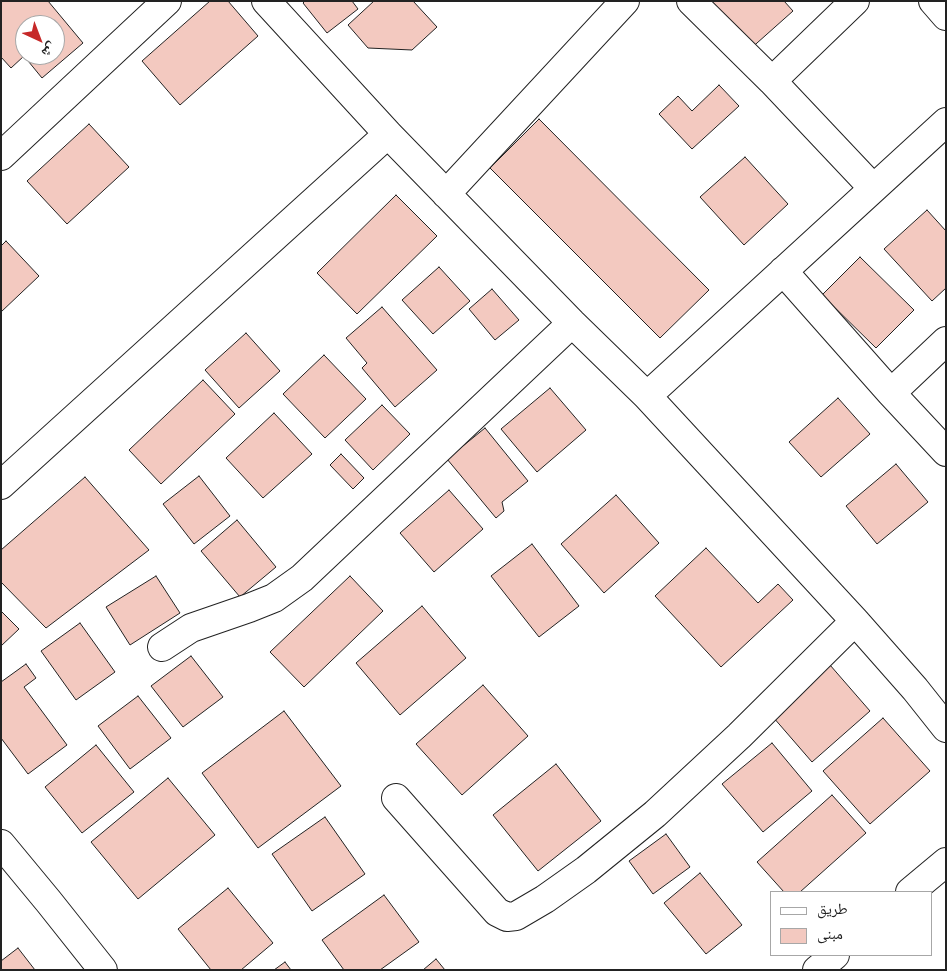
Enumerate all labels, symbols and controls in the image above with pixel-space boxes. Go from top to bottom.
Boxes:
north arrow [15,15,65,65]
text: ش [39,39,61,62]
legend [770,891,932,956]
text: طريق [817,899,848,918]
text: مبنى [817,924,843,943]

